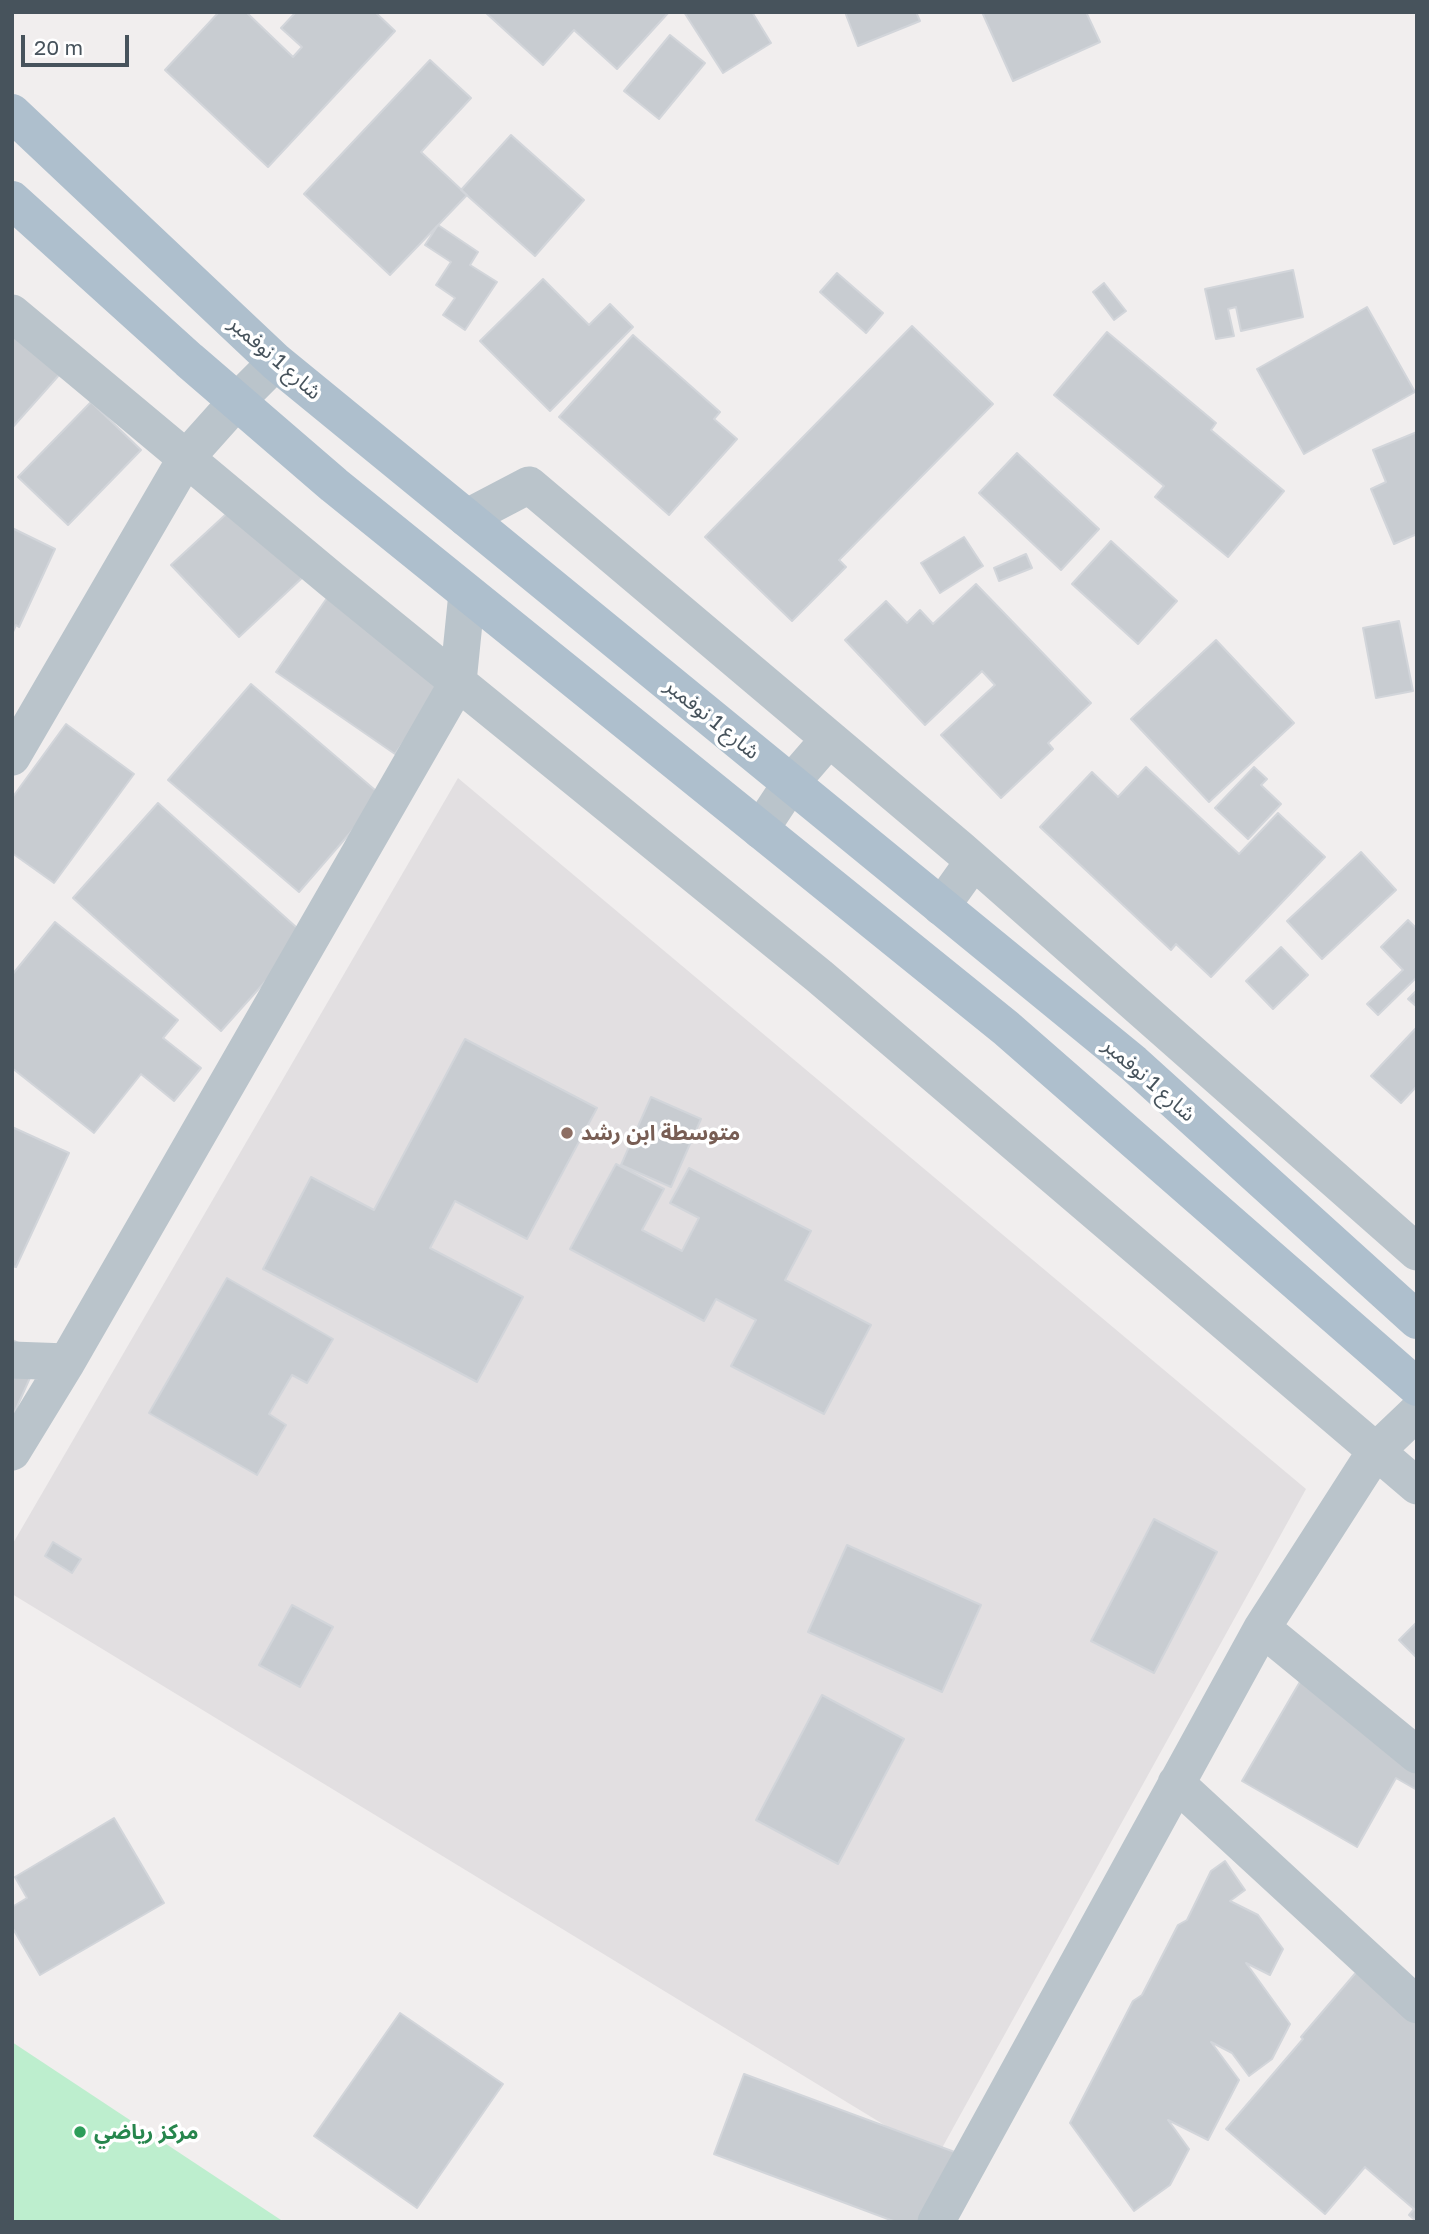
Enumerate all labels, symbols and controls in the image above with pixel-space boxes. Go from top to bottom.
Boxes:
scale bar [24,21,133,65]
text: 20 m [34,34,83,60]
street label: شارع 1 نوفمبر [224,311,326,405]
street label: شارع 1 نوفمبر [660,673,764,765]
street label: شارع 1 نوفمبر [1098,1033,1200,1127]
place label: متوسطة ابن رشد [581,1120,740,1146]
marker: متوسطة ابن رشد [559,1125,575,1141]
place label: مركز رياضي [94,2119,198,2145]
marker: مركز رياضي [72,2124,88,2140]

